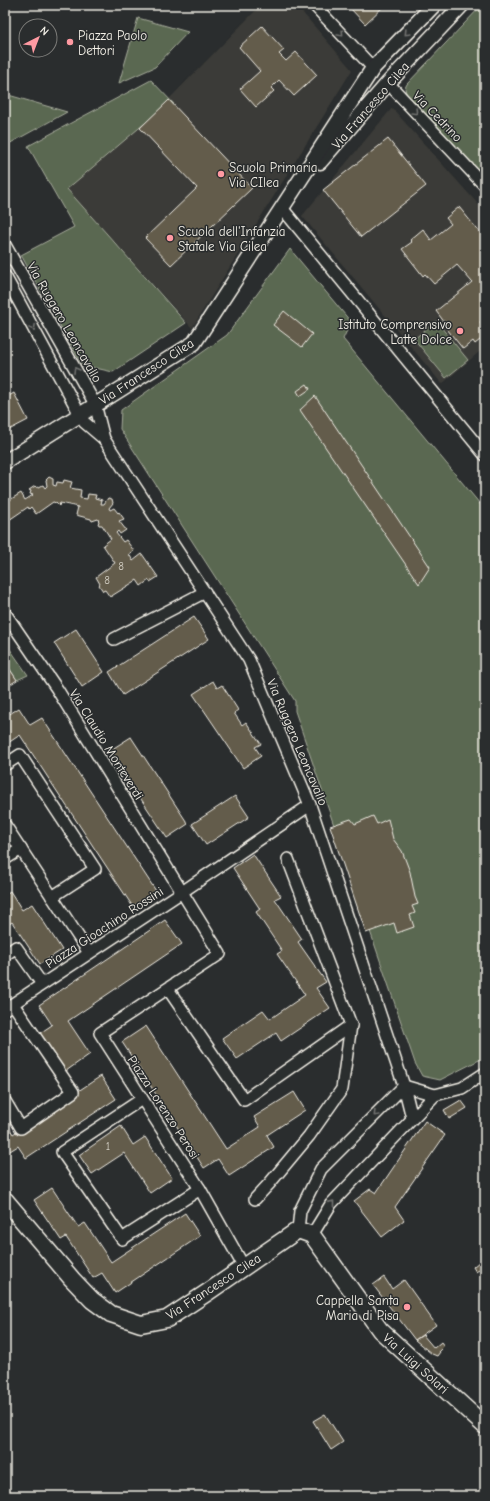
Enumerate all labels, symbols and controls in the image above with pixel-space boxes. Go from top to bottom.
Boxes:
north arrow [18,18,58,58]
text: N [37,24,51,38]
place label: Piazza Paolo Dettori [78,28,147,58]
one-way arrow [404,28,412,36]
one-way arrow [336,29,343,36]
marker: Piazza Paolo Dettori [65,37,75,47]
street label: Via Francesco Cilea [329,59,412,152]
street label: Via Cedrino [410,88,466,145]
one-way arrow [410,107,418,115]
place label: Scuola Primaria Via CIlea [229,160,318,190]
marker: Scuola Primaria Via CIlea [216,169,226,179]
place label: Scuola dell'Infanzia Statale Via Cilea [178,224,285,254]
marker: Scuola dell'Infanzia Statale Via Cilea [165,233,175,243]
street label: Via Ruggero Leoncavallo [24,260,105,385]
place label: Istituto Comprensivo Latte Dolce [338,317,452,347]
one-way arrow [29,323,36,331]
marker: Istituto Comprensivo Latte Dolce [455,326,465,336]
street label: Via Francesco Cilea [96,335,196,408]
one-way arrow [73,367,80,375]
house number: 8 [118,560,124,573]
house number: 8 [104,574,110,587]
street label: Via Ruggero Leoncavallo [264,677,331,808]
street label: Via Claudio Monteverdi [66,686,147,802]
street label: Piazza Gioachino Rossini [42,884,166,971]
street label: Piazza Lorenzo Perosi [124,1053,203,1162]
one-way arrow [373,1109,381,1116]
house number: 1 [106,1140,110,1153]
one-way arrow [328,1200,335,1207]
street label: Via Francesco Cilea [163,1250,263,1323]
place label: Cappella Santa Maria di Pisa [316,1293,399,1323]
marker: Cappella Santa Maria di Pisa [402,1302,412,1312]
street label: Via Luigi Solari [380,1330,451,1397]

